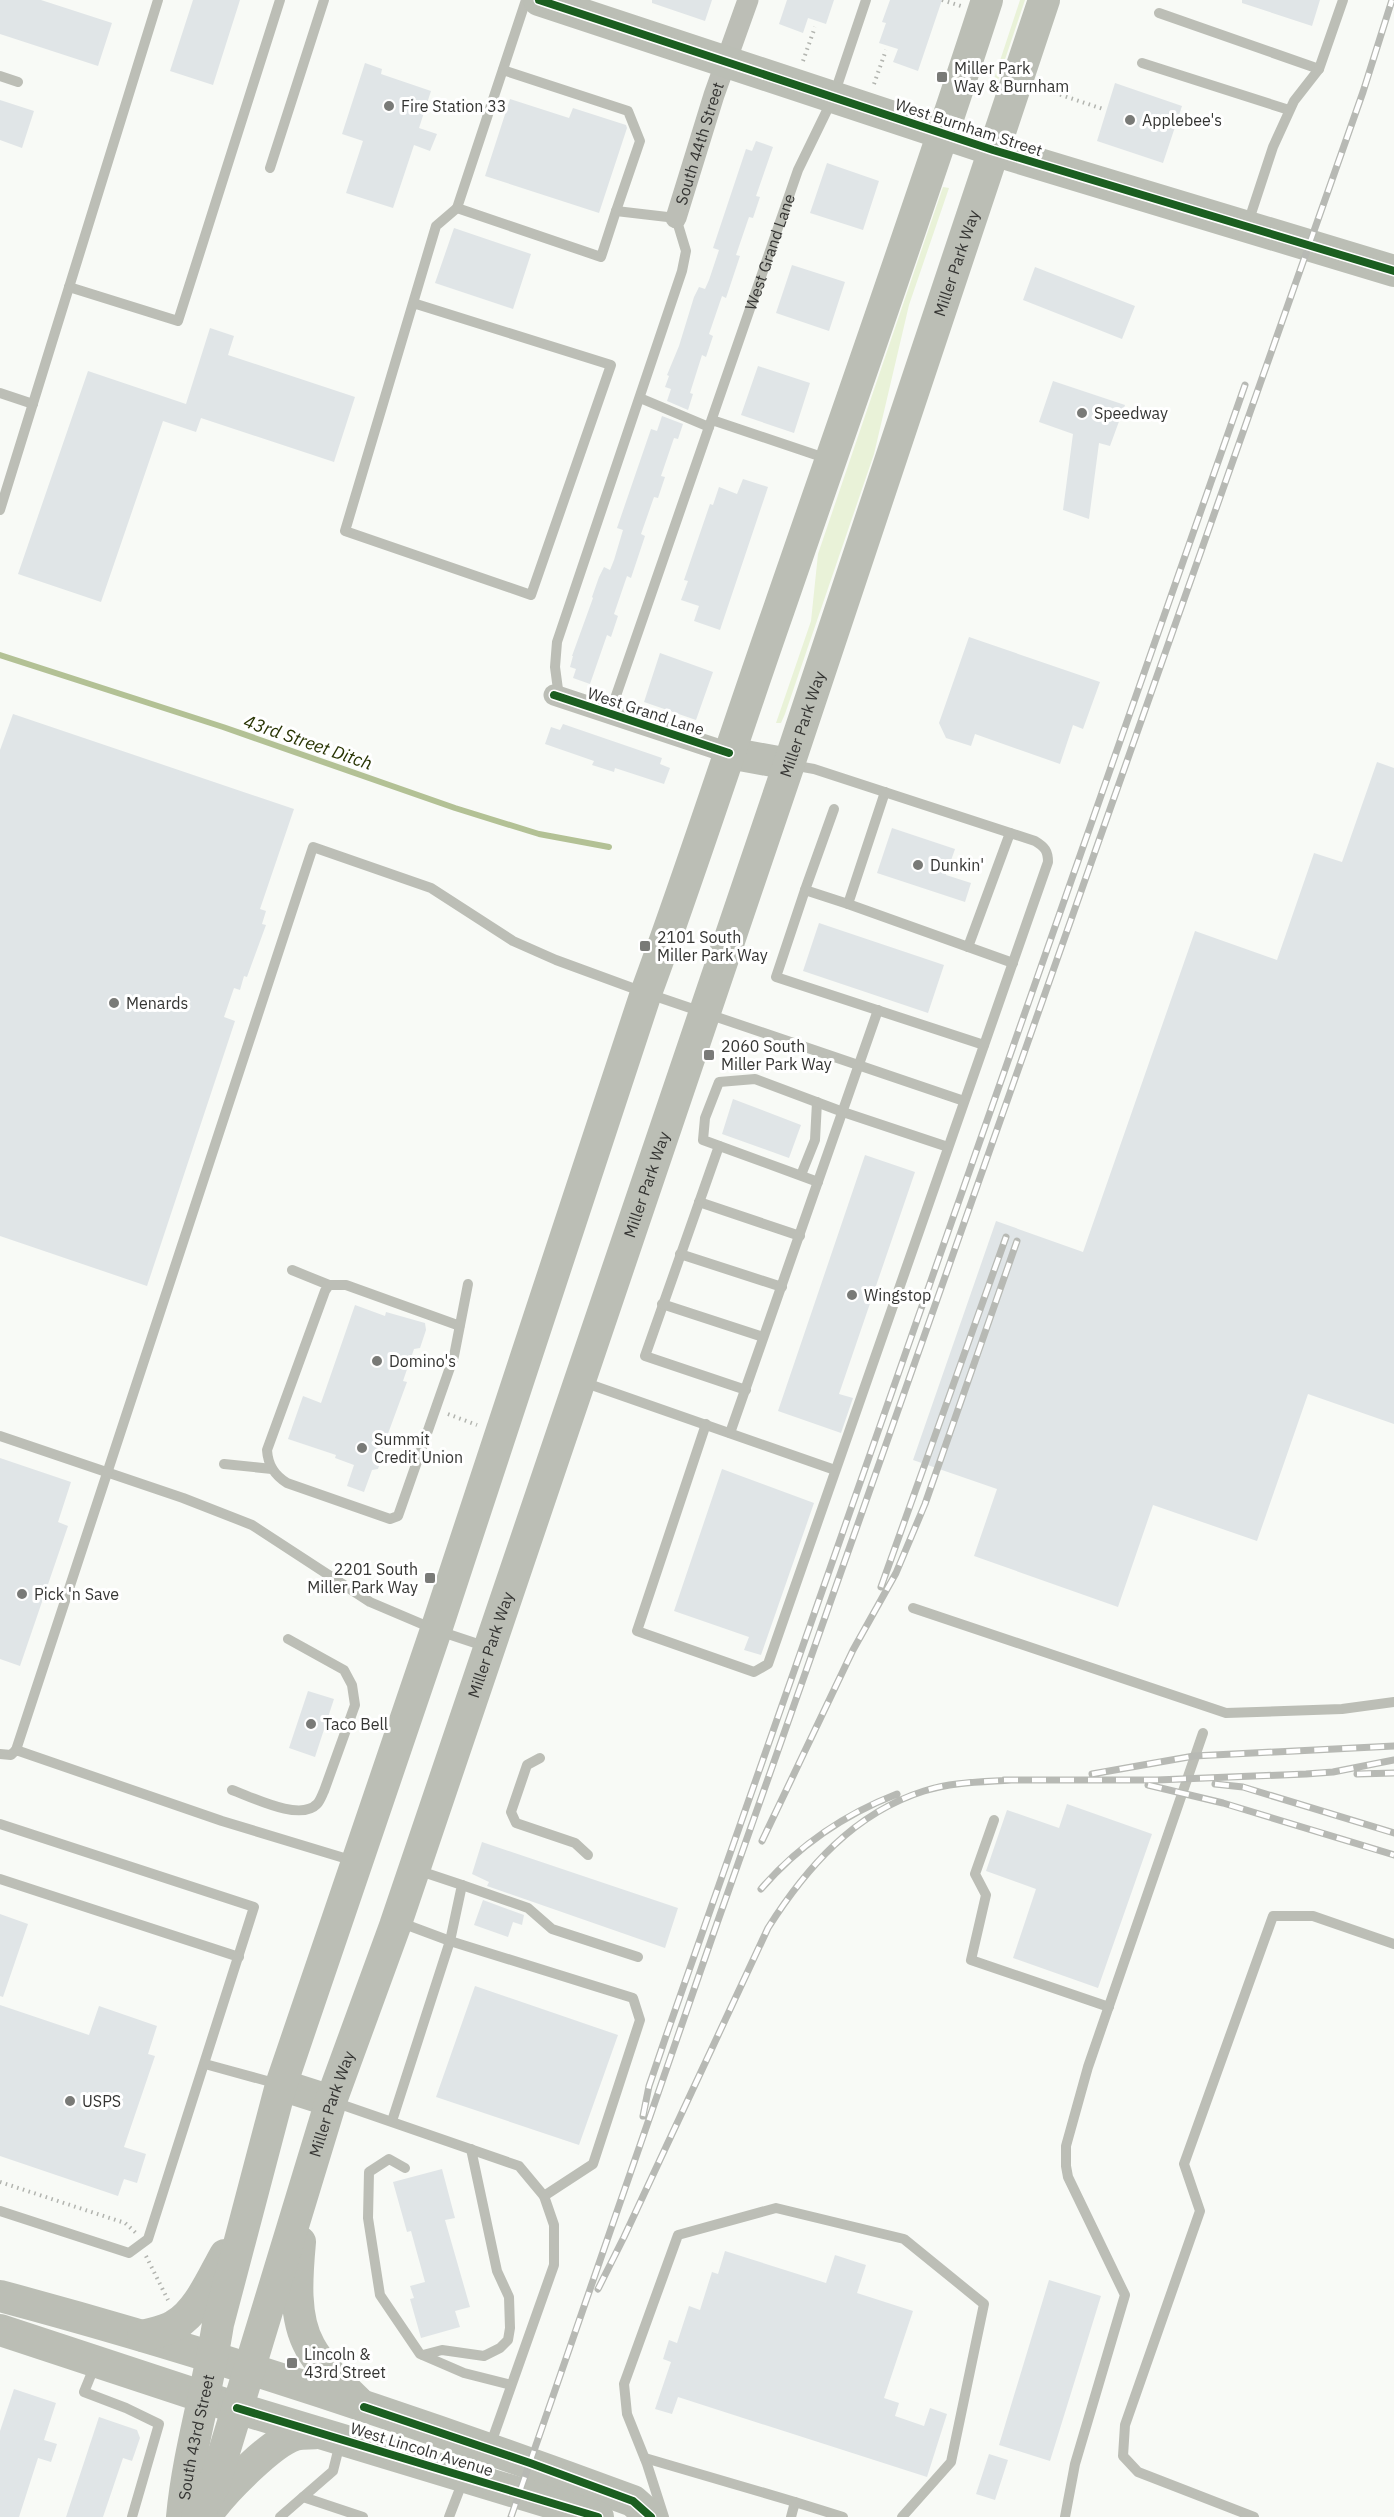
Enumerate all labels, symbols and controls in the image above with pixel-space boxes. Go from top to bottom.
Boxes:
place label: Miller Park Way & Burnham [954,58,1069,96]
marker: Miller Park Way & Burnham [935,70,949,84]
street label: South 44th Street [671,79,728,207]
street label: West Burnham Street [893,94,1045,160]
place label: Fire Station 33 [401,96,506,116]
marker: Fire Station 33 [382,99,396,113]
place label: Applebee's [1142,110,1222,130]
marker: Applebee's [1123,113,1137,127]
street label: West Grand Lane [740,191,799,313]
street label: Miller Park Way [929,207,983,319]
place label: Speedway [1094,403,1168,423]
marker: Speedway [1075,406,1089,420]
street label: Miller Park Way [775,668,829,780]
street label: West Grand Lane [585,683,707,739]
water label: 43rd Street Ditch [241,709,375,775]
place label: Dunkin' [930,855,984,875]
marker: Dunkin' [911,858,925,872]
place label: 2101 South Miller Park Way [657,927,768,965]
marker: 2101 South Miller Park Way [638,939,652,953]
place label: Menards [126,993,188,1013]
marker: Menards [107,996,121,1010]
place label: 2060 South Miller Park Way [721,1036,832,1074]
marker: 2060 South Miller Park Way [702,1048,716,1062]
street label: Miller Park Way [619,1129,674,1240]
place label: Wingstop [864,1285,931,1305]
marker: Wingstop [845,1288,859,1302]
place label: Domino's [389,1351,456,1371]
marker: Domino's [370,1354,384,1368]
place label: Summit Credit Union [374,1429,463,1467]
marker: Summit Credit Union [355,1441,369,1455]
place label: 2201 South Miller Park Way [307,1559,418,1597]
marker: 2201 South Miller Park Way [423,1571,437,1585]
place label: Pick 'n Save [34,1584,119,1604]
marker: Pick 'n Save [15,1587,29,1601]
street label: Miller Park Way [463,1589,518,1700]
place label: Taco Bell [323,1714,388,1734]
marker: Taco Bell [304,1717,318,1731]
street label: Miller Park Way [305,2048,359,2159]
place label: USPS [82,2091,121,2111]
marker: USPS [63,2094,77,2108]
place label: Lincoln & 43rd Street [304,2344,386,2382]
marker: Lincoln & 43rd Street [285,2356,299,2370]
street label: South 43rd Street [174,2373,218,2501]
street label: West Lincoln Avenue [348,2418,496,2480]

